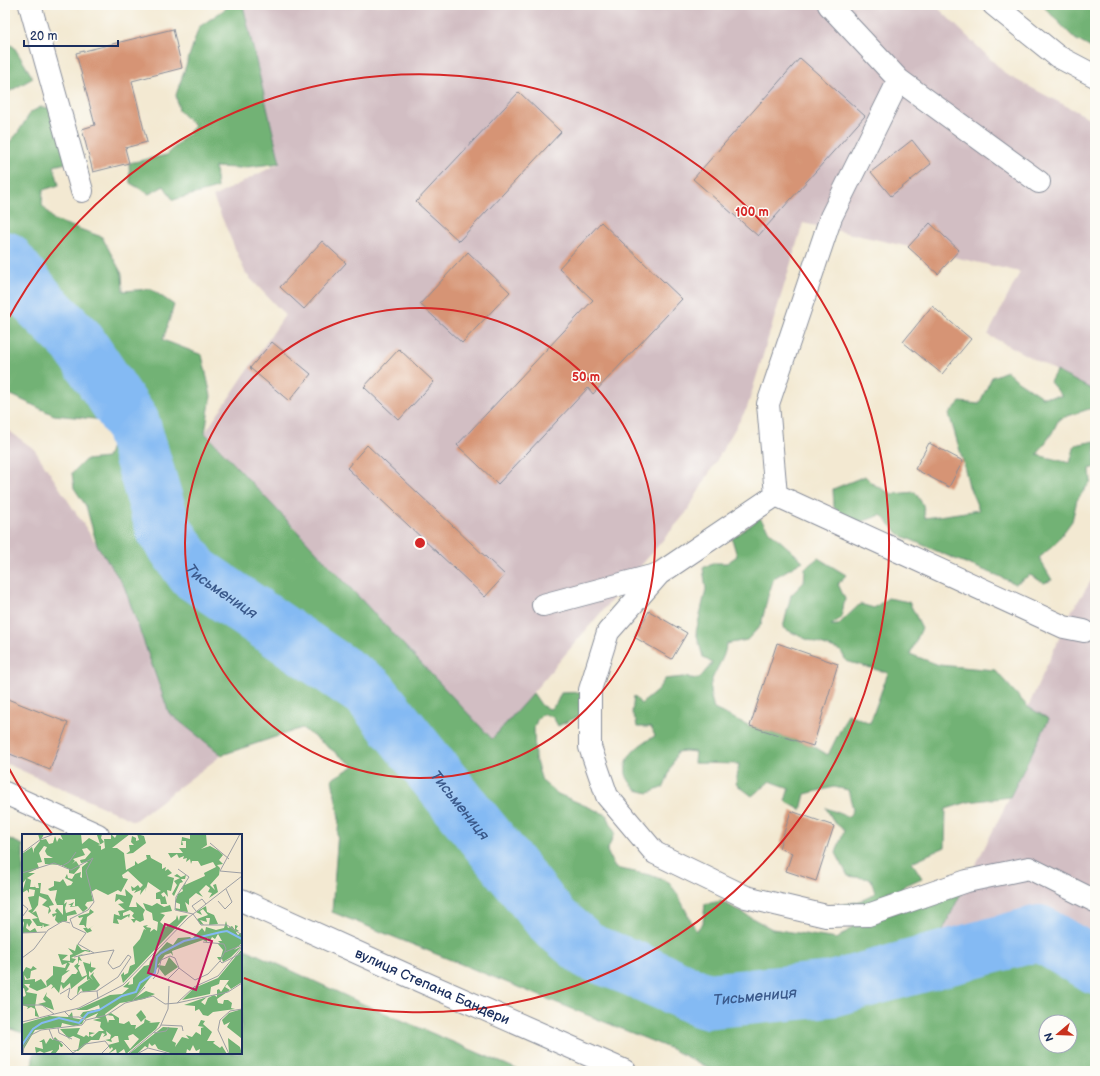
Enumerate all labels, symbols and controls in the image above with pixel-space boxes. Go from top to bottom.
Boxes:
scale bar [24,22,118,48]
text: 20 m [30,29,57,44]
text: 100 m [735,205,769,220]
text: 50 m [572,370,600,385]
centre of rings [413,536,427,550]
water label: Тисьмениця [180,560,262,624]
water label: Тисьмениця [426,767,494,845]
inset map [22,834,242,1054]
street label: вулиця Степана Бандери [352,945,512,1028]
water label: Тисьмениця [712,983,798,1010]
north arrow [1038,1014,1078,1054]
text: N [1042,1031,1057,1043]

